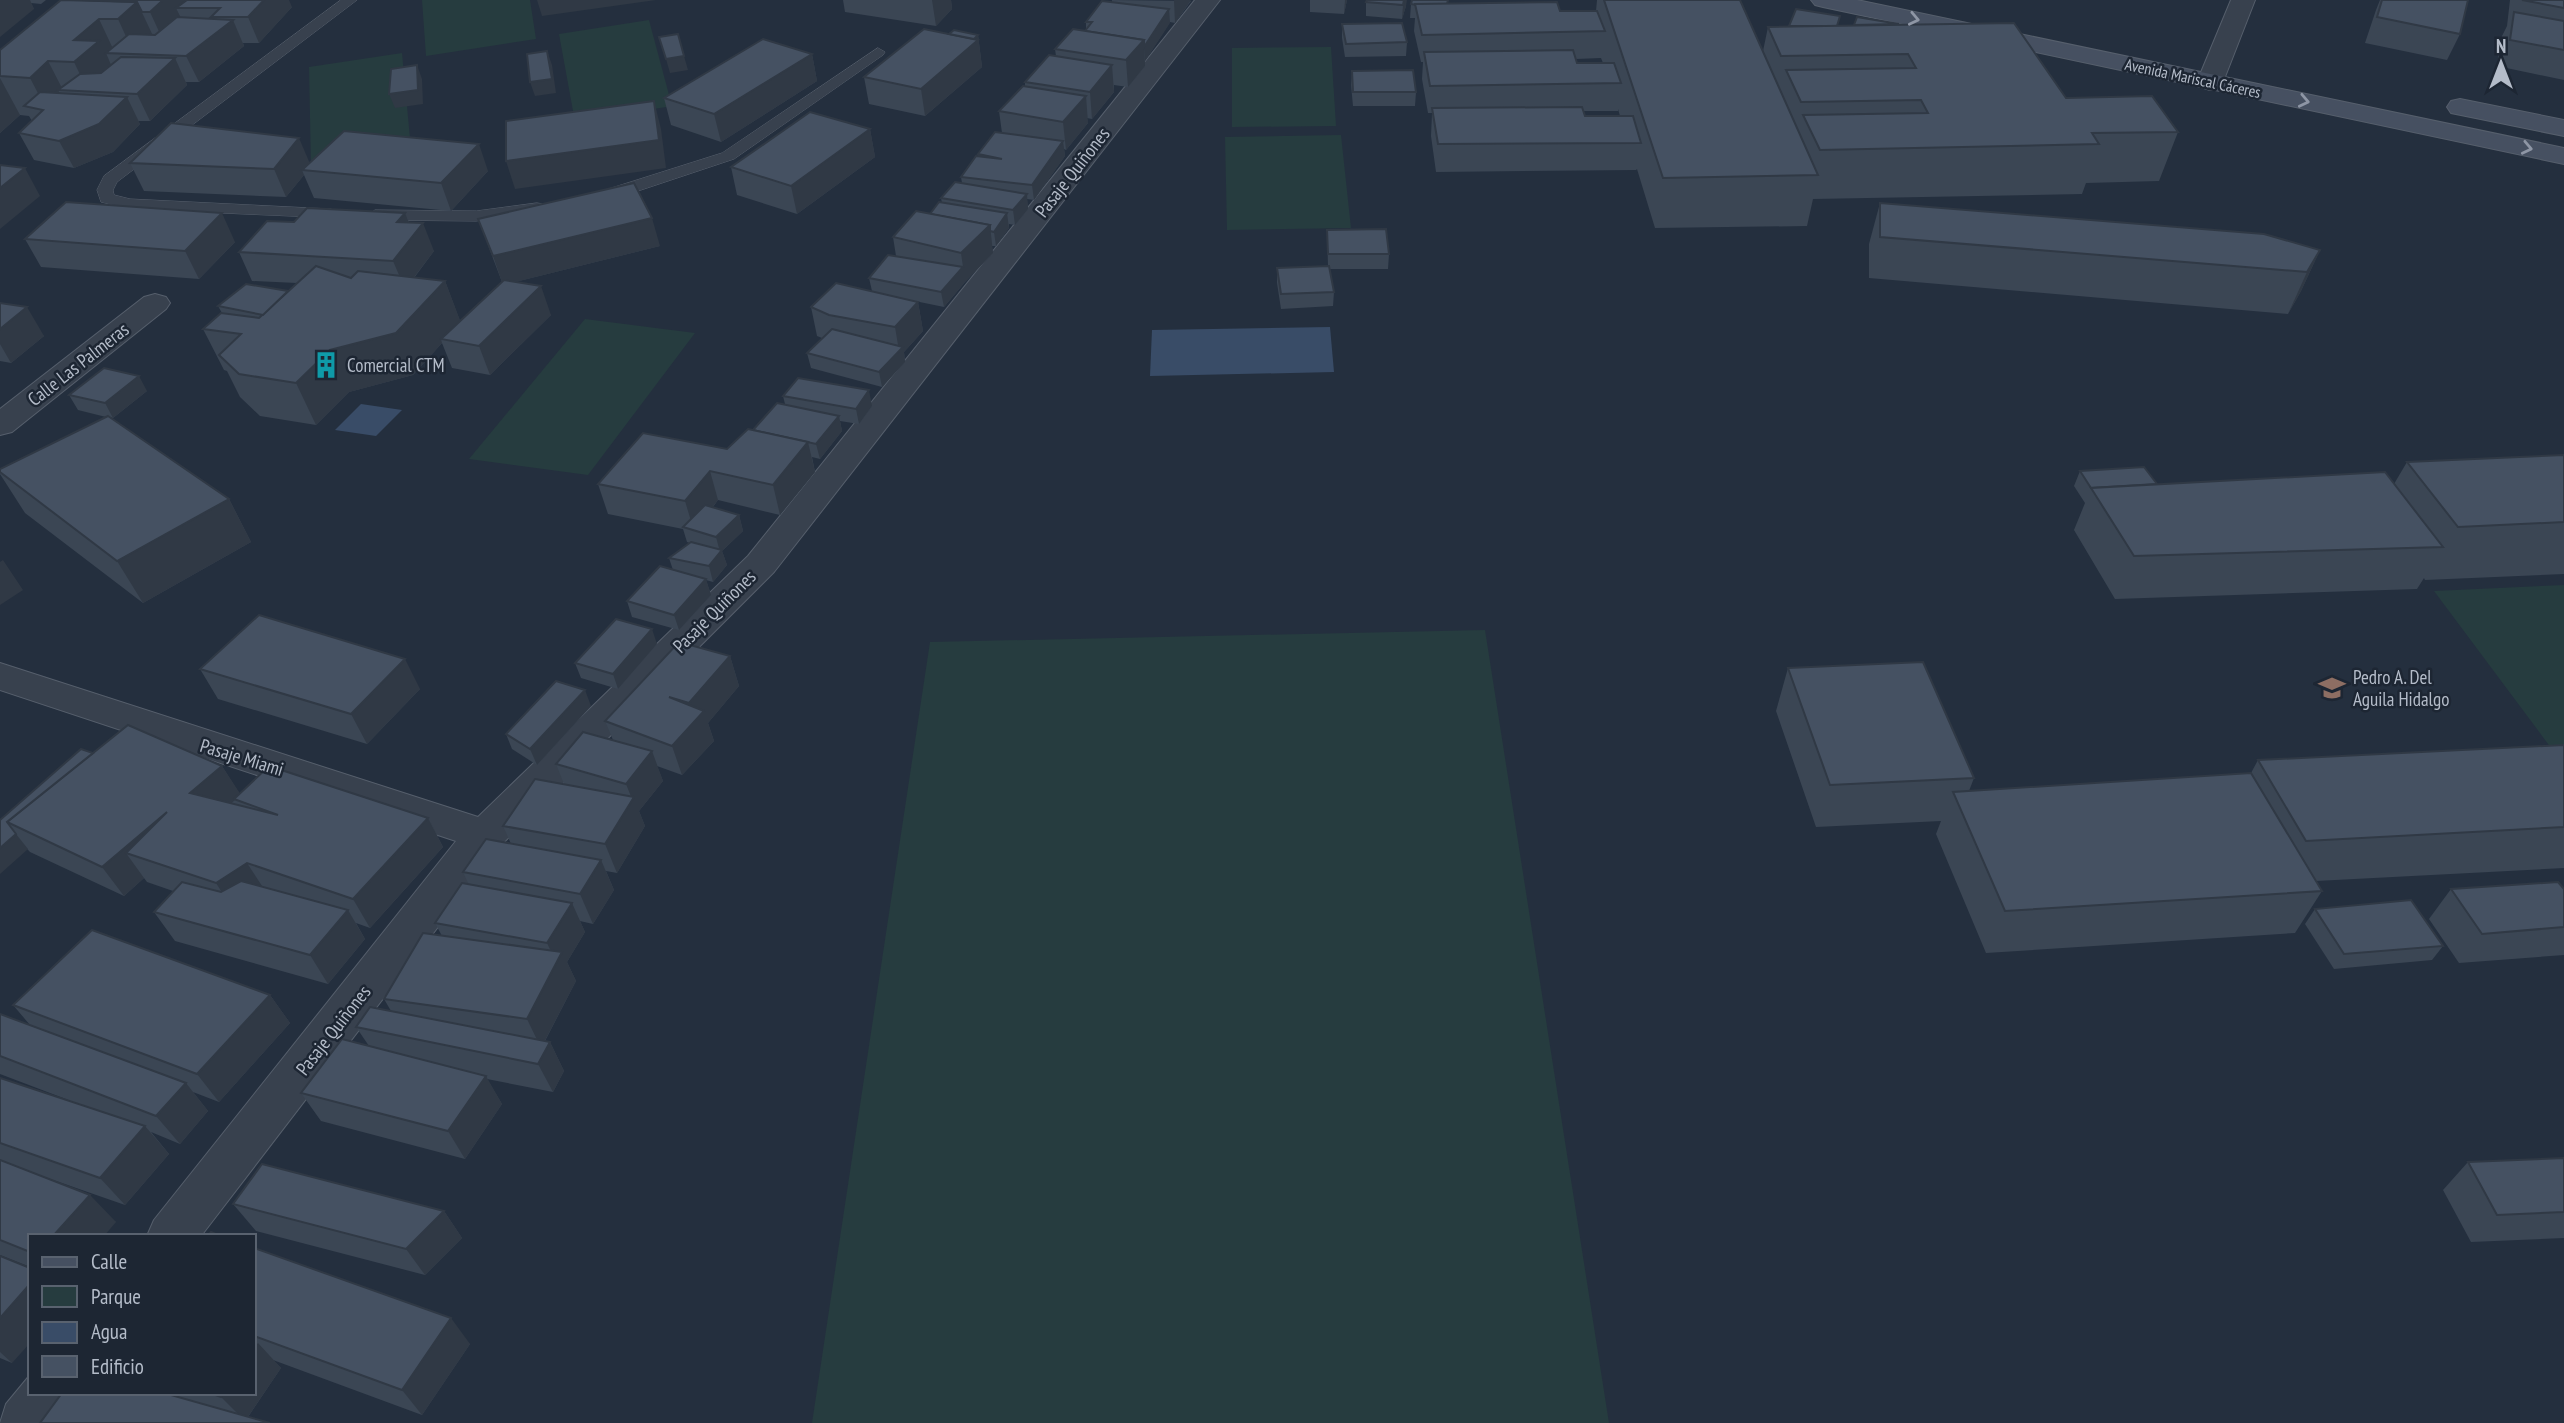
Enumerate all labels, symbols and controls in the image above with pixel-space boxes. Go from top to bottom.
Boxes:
one-way arrow [1908,11,1920,26]
north arrow [2466,28,2536,98]
text: N [2496,34,2506,58]
street label: Avenida Mariscal Cáceres [2123,54,2263,102]
one-way arrow [2298,93,2310,108]
street label: Pasaje Quiñones [1029,122,1115,222]
one-way arrow [2521,140,2533,155]
street label: Calle Las Palmeras [23,317,133,411]
building icon: Comercial CTM [311,350,341,380]
place label: Comercial CTM [347,353,445,377]
street label: Pasaje Quiñones [667,564,761,658]
place label: Pedro A. Del Aguila Hidalgo [2353,665,2449,711]
school or university icon: Pedro A. Del Aguila Hidalgo [2317,673,2347,703]
street label: Pasaje Miami [197,733,287,781]
street label: Pasaje Quiñones [290,980,376,1080]
legend [28,1234,256,1395]
text: Calle [91,1248,127,1275]
text: Parque [91,1283,141,1310]
text: Agua [91,1318,127,1345]
text: Edificio [91,1353,144,1380]

